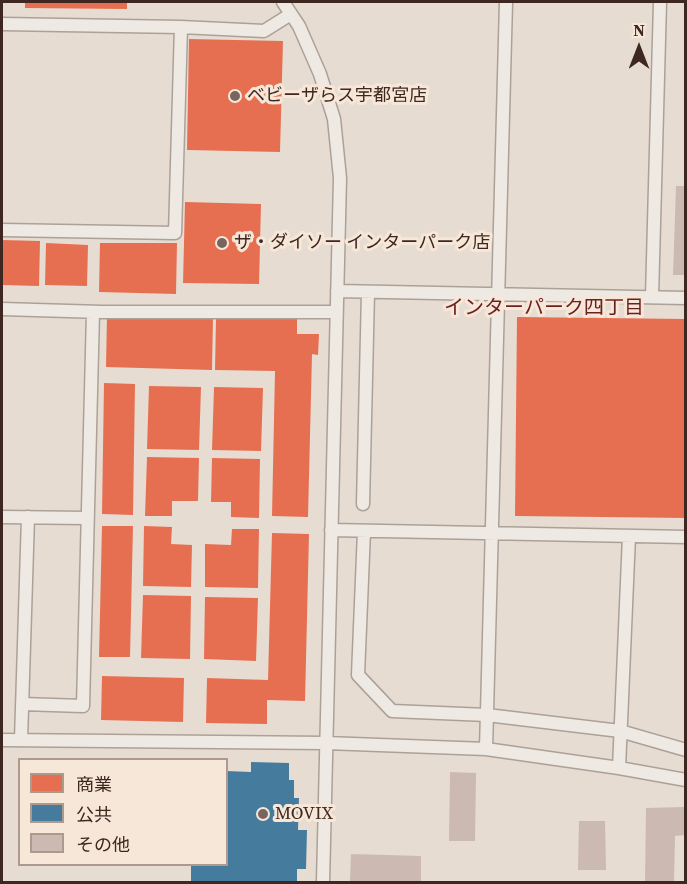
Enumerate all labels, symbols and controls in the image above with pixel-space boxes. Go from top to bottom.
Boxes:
north arrow [609,18,669,78]
text: N [633,19,645,41]
place label: ベビーザらス宇都宮店 [247,85,427,107]
marker: ベビーザらス宇都宮店 [228,89,242,103]
place label: ザ・ダイソー インターパーク店 [234,232,490,254]
marker: ザ・ダイソー インターパーク店 [215,236,229,250]
district label: インターパーク四丁目 [444,297,644,321]
legend [18,758,228,866]
text: 商業 [76,772,112,797]
text: 公共 [76,802,112,827]
place label: MOVIX [275,803,333,825]
marker: MOVIX [256,807,270,821]
text: その他 [76,832,130,857]

